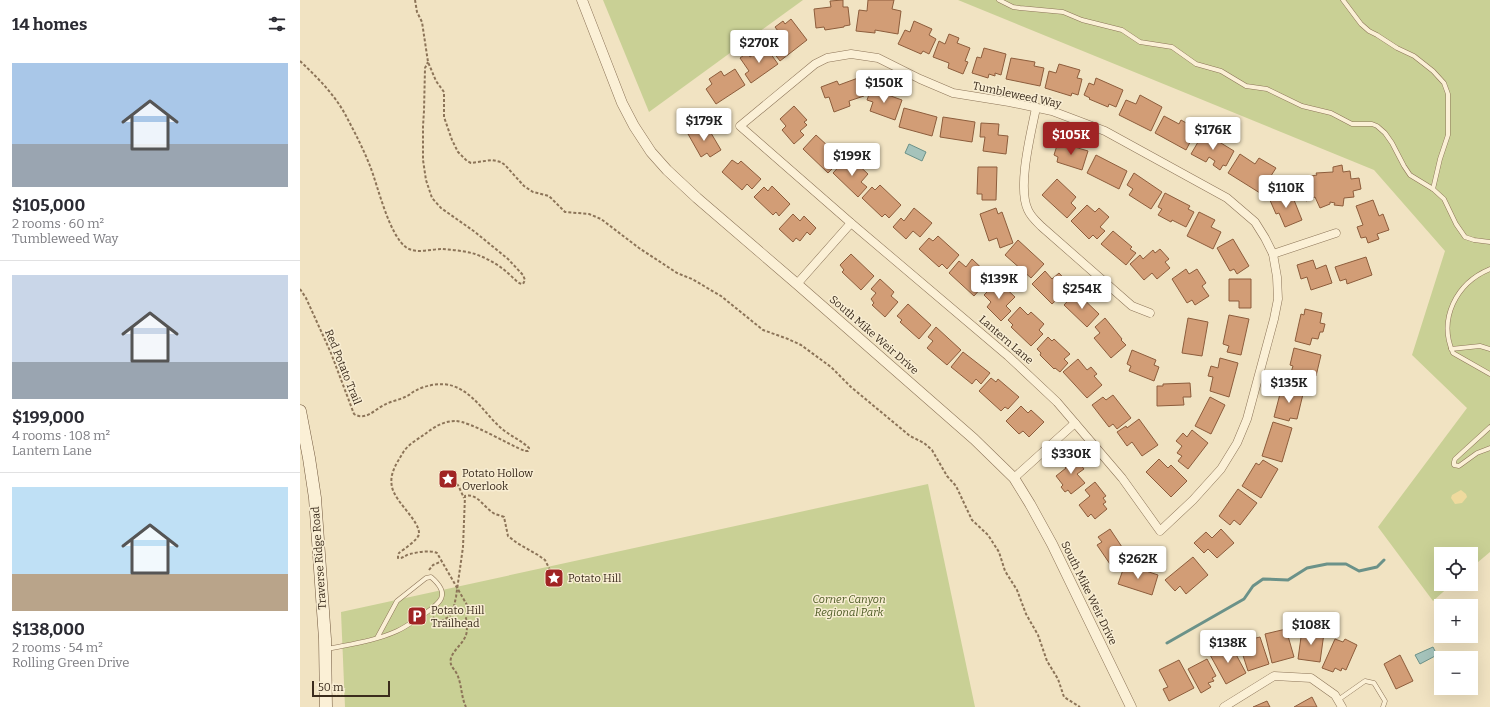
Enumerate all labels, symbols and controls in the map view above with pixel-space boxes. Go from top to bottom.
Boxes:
icon: filters [266,13,288,35]
text: 14 homes [12,14,87,35]
pin: $270K [731,30,787,64]
text: $270K [739,35,779,50]
pin: $150K [856,70,912,104]
text: $150K [865,75,903,90]
street label: Tumbleweed Way [972,79,1063,111]
icon: home [114,89,186,161]
pin: $179K [676,108,732,142]
text: $179K [685,113,723,128]
pin: $176K [1185,117,1241,151]
pin: $105K [1043,122,1099,156]
text: $176K [1194,122,1232,137]
text: $105K [1052,127,1090,142]
pin: $199K [824,143,880,177]
text: $199K [833,148,871,163]
pin: $110K [1258,175,1314,209]
text: $110K [1268,180,1304,195]
text: $105,000 [12,195,85,216]
text: 2 rooms · 60 m² [12,216,104,231]
text: Tumbleweed Way [12,231,118,246]
pin: $139K [971,266,1027,300]
text: $139K [980,271,1018,286]
pin: $254K [1054,276,1110,310]
text: $254K [1062,281,1102,296]
street label: South Mike Weir Drive [827,293,921,377]
icon: home [114,301,186,373]
street label: Lantern Lane [976,313,1036,367]
street label: Red Potato Trail [322,328,364,406]
pin: $135K [1261,370,1317,404]
text: $135K [1270,375,1308,390]
text: $199,000 [12,407,85,428]
text: 4 rooms · 108 m² [12,428,110,443]
pin: $330K [1043,441,1099,475]
text: Lantern Lane [12,443,92,458]
text: $330K [1051,446,1091,461]
place label: Potato Hollow Overlook [462,467,533,493]
place icon: Potato Hollow Overlook [437,468,459,490]
street label: Traverse Ridge Road [309,506,329,610]
icon: home [114,513,186,585]
street label: South Mike Weir Drive [1058,539,1120,647]
pin: $262K [1110,546,1166,580]
map controls [1434,547,1478,695]
button: locate [1434,547,1478,591]
text: $262K [1118,551,1158,566]
place icon: Potato Hill [543,567,565,589]
place label: Potato Hill [568,572,621,585]
park label: Corner Canyon Regional Park [812,593,886,619]
button: + [1434,599,1478,643]
place label: Potato Hill Trailhead [431,604,484,630]
parking icon: Potato Hill Trailhead [406,605,428,627]
pin: $108K [1283,612,1339,646]
text: $108K [1292,617,1330,632]
text: $138,000 [12,619,85,640]
pin: $138K [1200,630,1256,664]
text: $138K [1209,635,1247,650]
text: 2 rooms · 54 m² [12,640,103,655]
button: − [1434,651,1478,695]
text: Rolling Green Drive [12,655,129,670]
scale bar [312,679,390,698]
text: 50 m [318,681,344,694]

